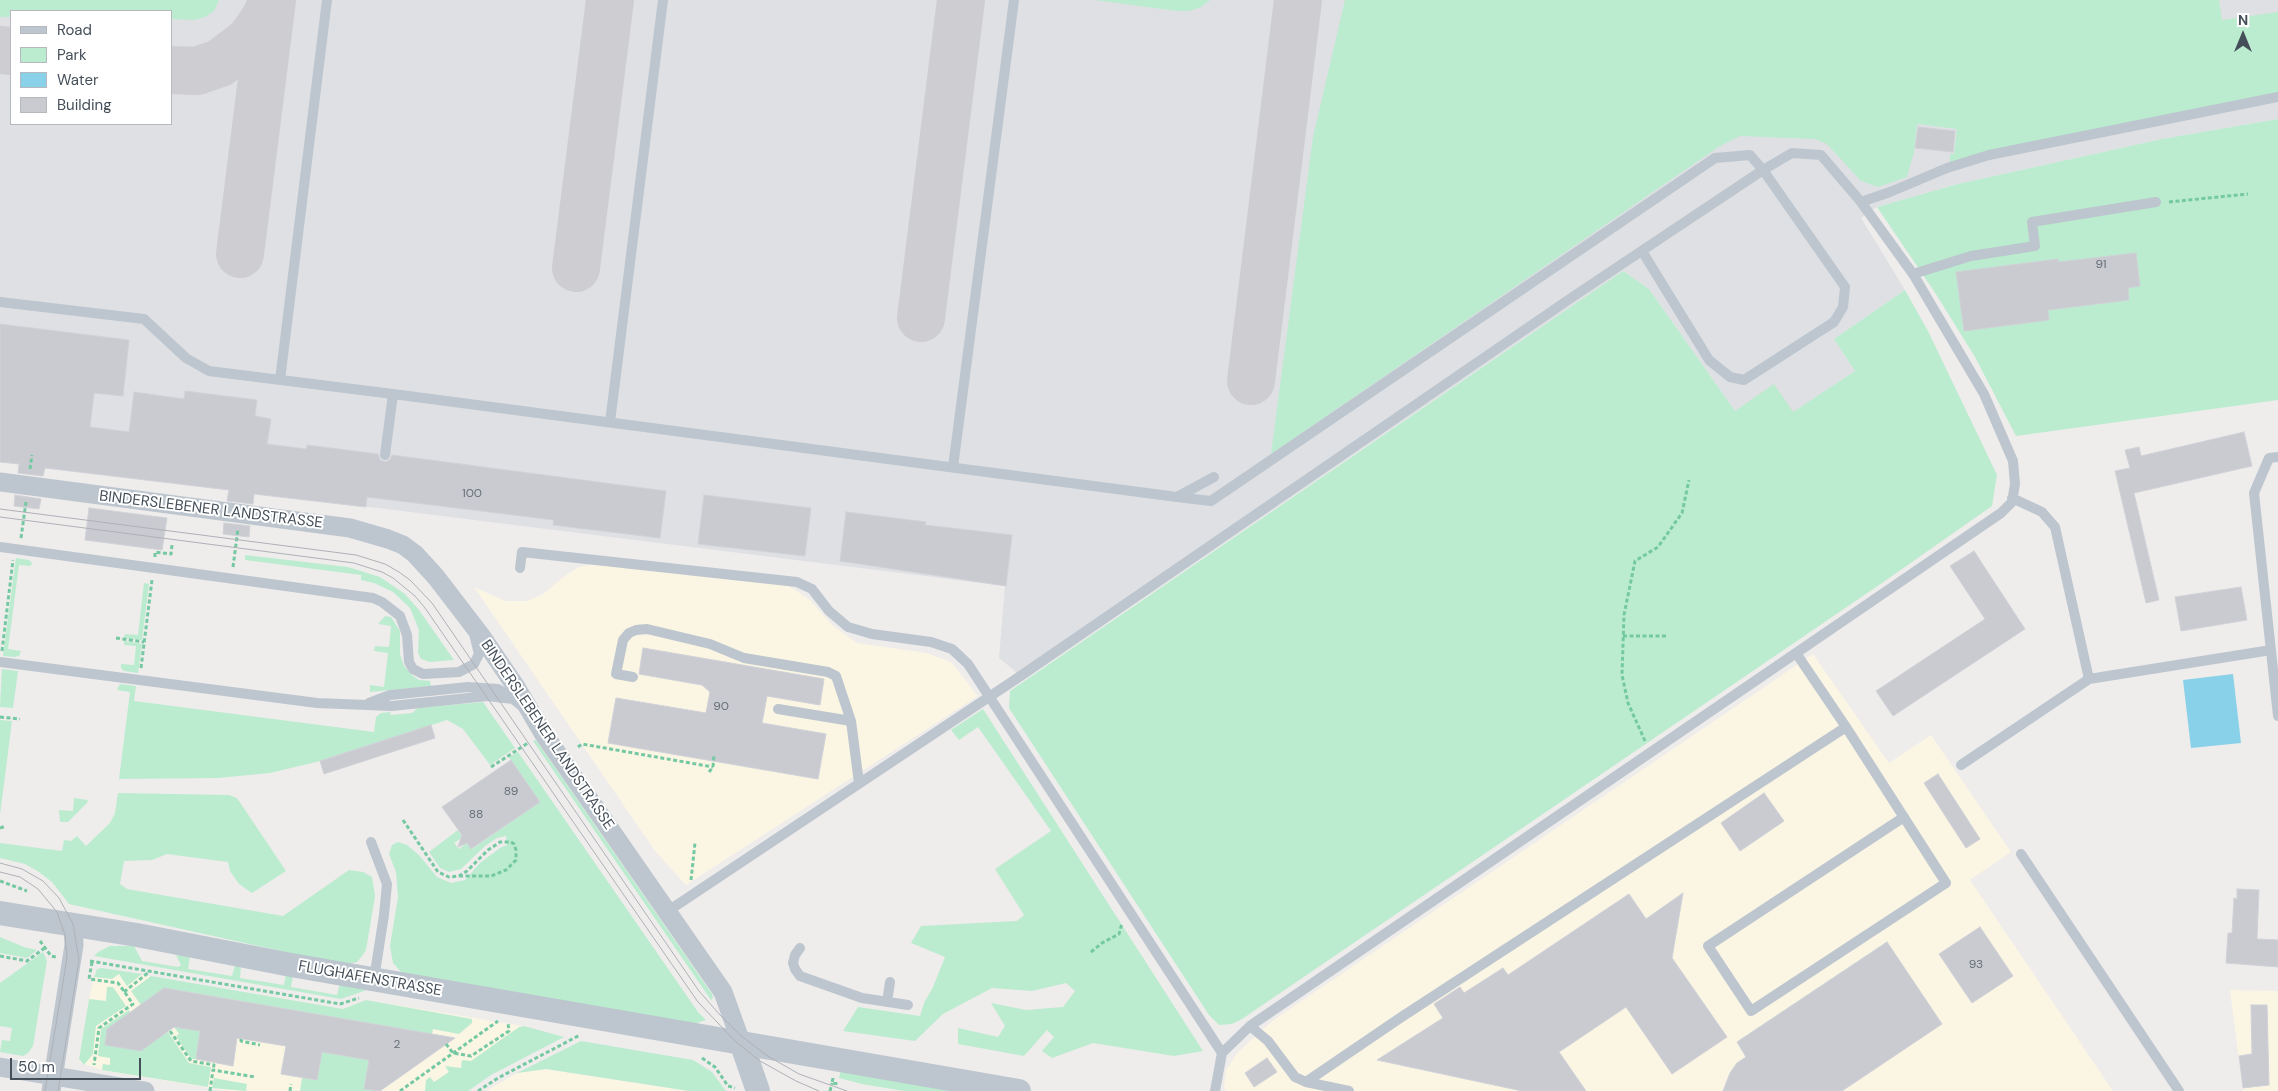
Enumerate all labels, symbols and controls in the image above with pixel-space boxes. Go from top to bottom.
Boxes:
legend [10,10,172,125]
north arrow [2218,10,2268,60]
text: N [2238,11,2248,29]
text: Road [57,20,92,40]
text: Park [57,45,87,65]
text: Water [57,70,98,90]
text: Building [57,95,112,115]
house number: 91 [2095,258,2107,272]
street label: BINDERSLEBENER LANDSTRASSE [98,487,324,533]
house number: 100 [462,487,482,501]
street label: BINDERSLEBENER LANDSTRASSE [477,637,617,833]
house number: 90 [713,700,729,714]
house number: 89 [504,785,518,799]
house number: 88 [469,808,483,822]
street label: FLUGHAFENSTRASSE [297,958,443,1000]
house number: 93 [1969,958,1983,972]
house number: 2 [394,1038,400,1052]
scale bar [12,1048,144,1080]
text: 50 m [18,1057,55,1077]

